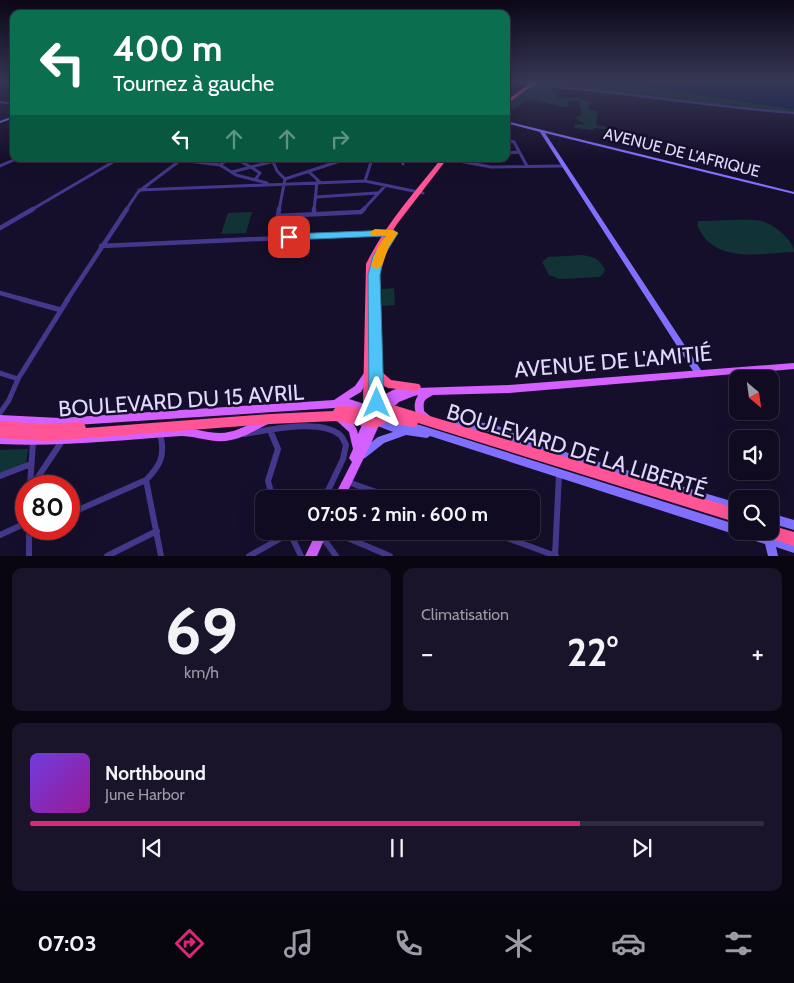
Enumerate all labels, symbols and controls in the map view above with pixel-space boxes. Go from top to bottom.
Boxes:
text: 400 m [113,27,222,70]
icon: left [30,30,95,95]
text: Tournez à gauche [113,70,274,97]
street label: AVENUE DE L'AFRIQUE [602,124,762,181]
icon: left [167,125,195,153]
icon: ahead [220,125,248,153]
icon: ahead [273,125,301,153]
icon: right [326,125,354,153]
pin [268,216,310,258]
icon: arrive [275,223,303,251]
street label: AVENUE DE L'AMITIÉ [513,339,713,384]
north arrow [729,370,779,420]
map controls [729,370,779,540]
position arrow [350,376,402,428]
street label: BOULEVARD DU 15 AVRIL [57,378,305,423]
street label: BOULEVARD DE LA LIBERTÉ [443,398,710,503]
button: sound [729,430,779,480]
speed limit sign: 80 [15,475,80,540]
button: search [729,490,779,540]
text: 07:05 · 2 min · 600 m [307,503,488,526]
text: 69 [165,591,238,670]
text: Climatisation [421,605,509,624]
text: 22° [567,629,618,676]
text: − [421,636,433,670]
text: + [752,636,764,670]
text: km/h [184,663,219,682]
text: Northbound [105,762,206,785]
text: June Harbor [105,785,185,804]
icon: previous [138,834,166,862]
icon: pause [383,834,411,862]
icon: next [628,834,656,862]
icon: directions [172,926,207,961]
icon: music [281,926,316,961]
icon: phone [391,926,426,961]
icon: climate [501,926,536,961]
icon: car [611,926,646,961]
icon: filters [721,926,756,961]
text: 07:03 [37,930,97,957]

